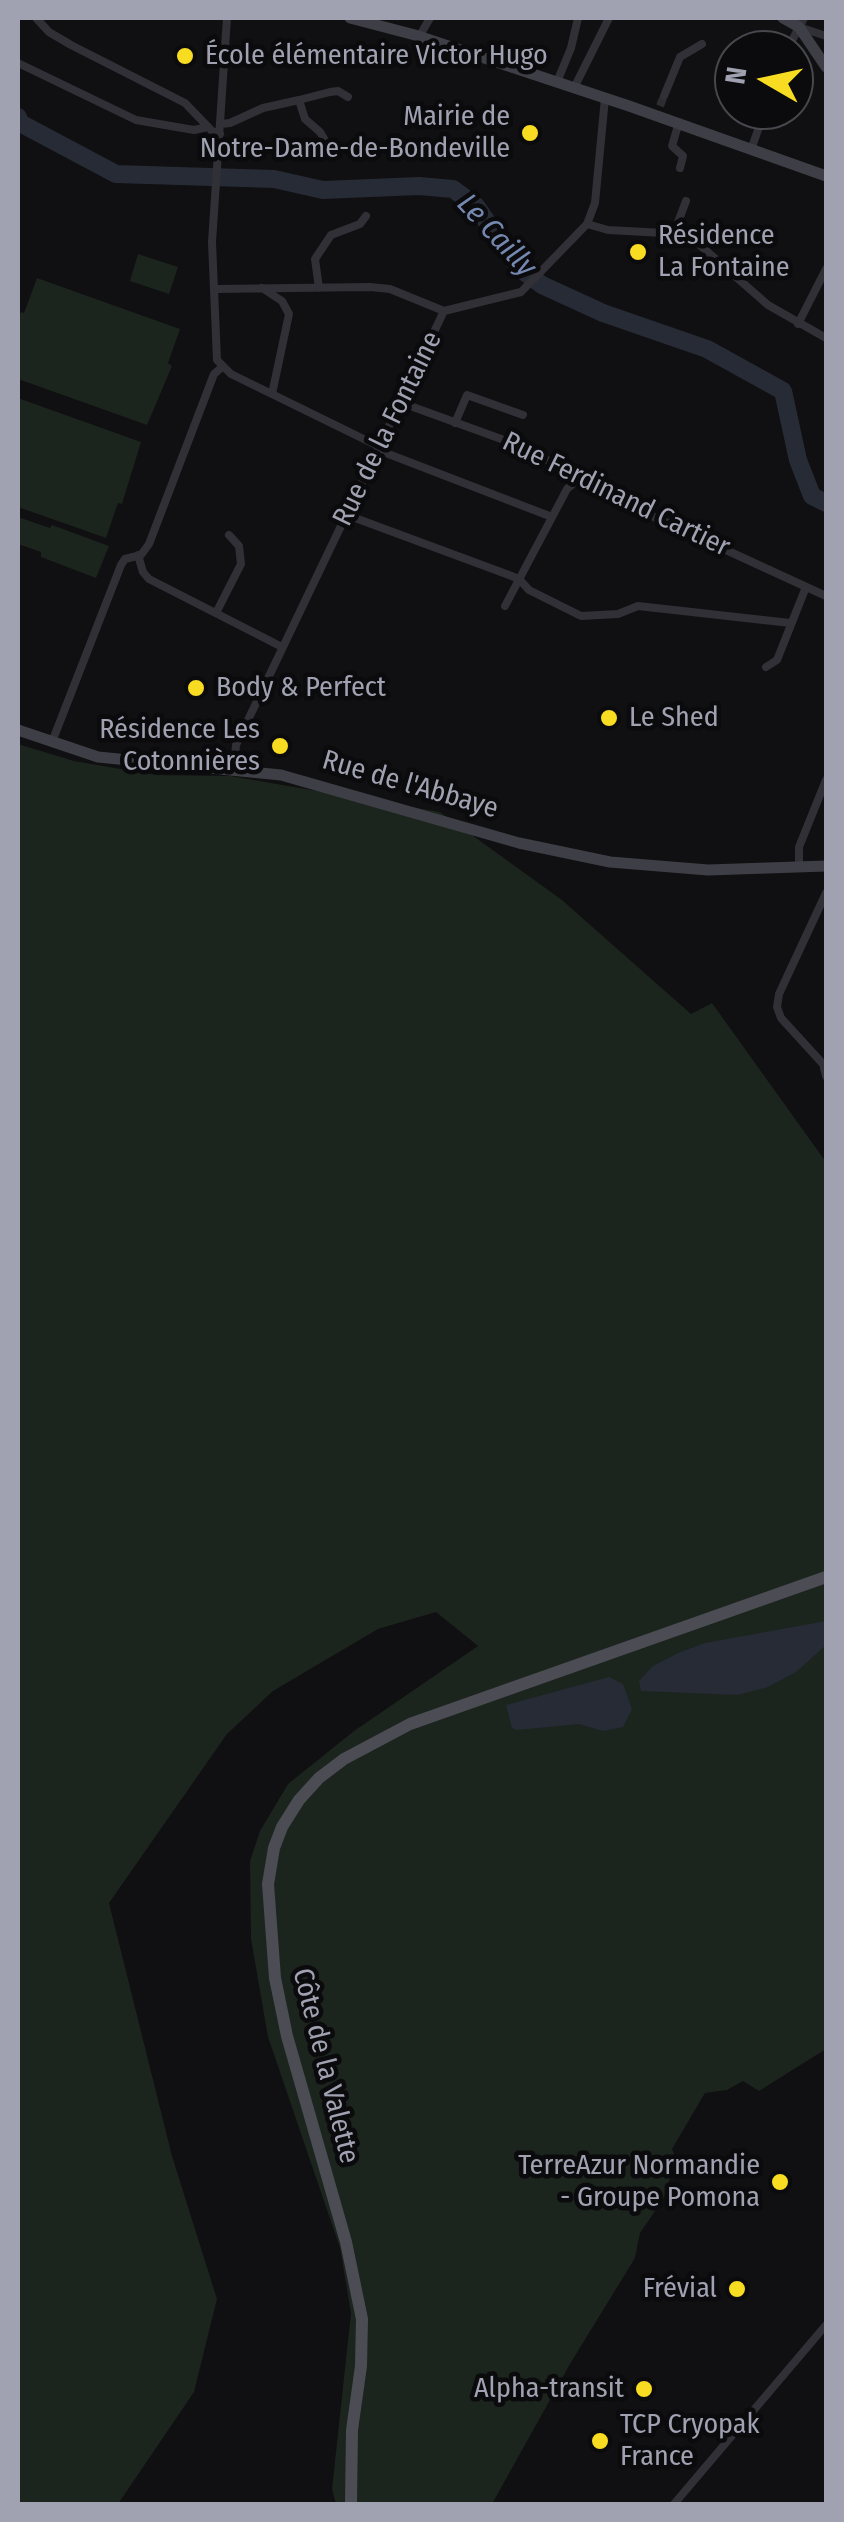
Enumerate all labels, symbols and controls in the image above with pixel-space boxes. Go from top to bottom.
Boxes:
north arrow [714,30,814,130]
place label: École élémentaire Victor Hugo [205,39,548,73]
marker: École élémentaire Victor Hugo [174,45,196,67]
text: N [718,65,753,86]
place label: Mairie de Notre-Dame-de-Bondeville [200,100,510,166]
marker: Mairie de Notre-Dame-de-Bondeville [519,122,541,144]
water label: Le Cailly [449,187,543,285]
place label: Résidence La Fontaine [658,219,790,285]
marker: Résidence La Fontaine [627,241,649,263]
street label: Rue de la Fontaine [326,326,450,532]
street label: Rue Ferdinand Cartier [497,425,735,565]
place label: Body & Perfect [216,671,386,705]
marker: Body & Perfect [185,677,207,699]
place label: Le Shed [629,701,719,735]
marker: Le Shed [598,707,620,729]
place label: Résidence Les Cotonnières [99,713,260,779]
marker: Résidence Les Cotonnières [269,735,291,757]
street label: Rue de l'Abbaye [318,744,502,826]
street label: Côte de la Valette [285,1965,365,2167]
place label: TerreAzur Normandie - Groupe Pomona [518,2149,760,2215]
marker: TerreAzur Normandie - Groupe Pomona [769,2171,791,2193]
place label: Frévial [643,2272,717,2306]
marker: Frévial [726,2278,748,2300]
place label: Alpha-transit [474,2372,624,2406]
marker: Alpha-transit [633,2378,655,2400]
place label: TCP Cryopak France [620,2408,760,2474]
marker: TCP Cryopak France [589,2430,611,2452]

